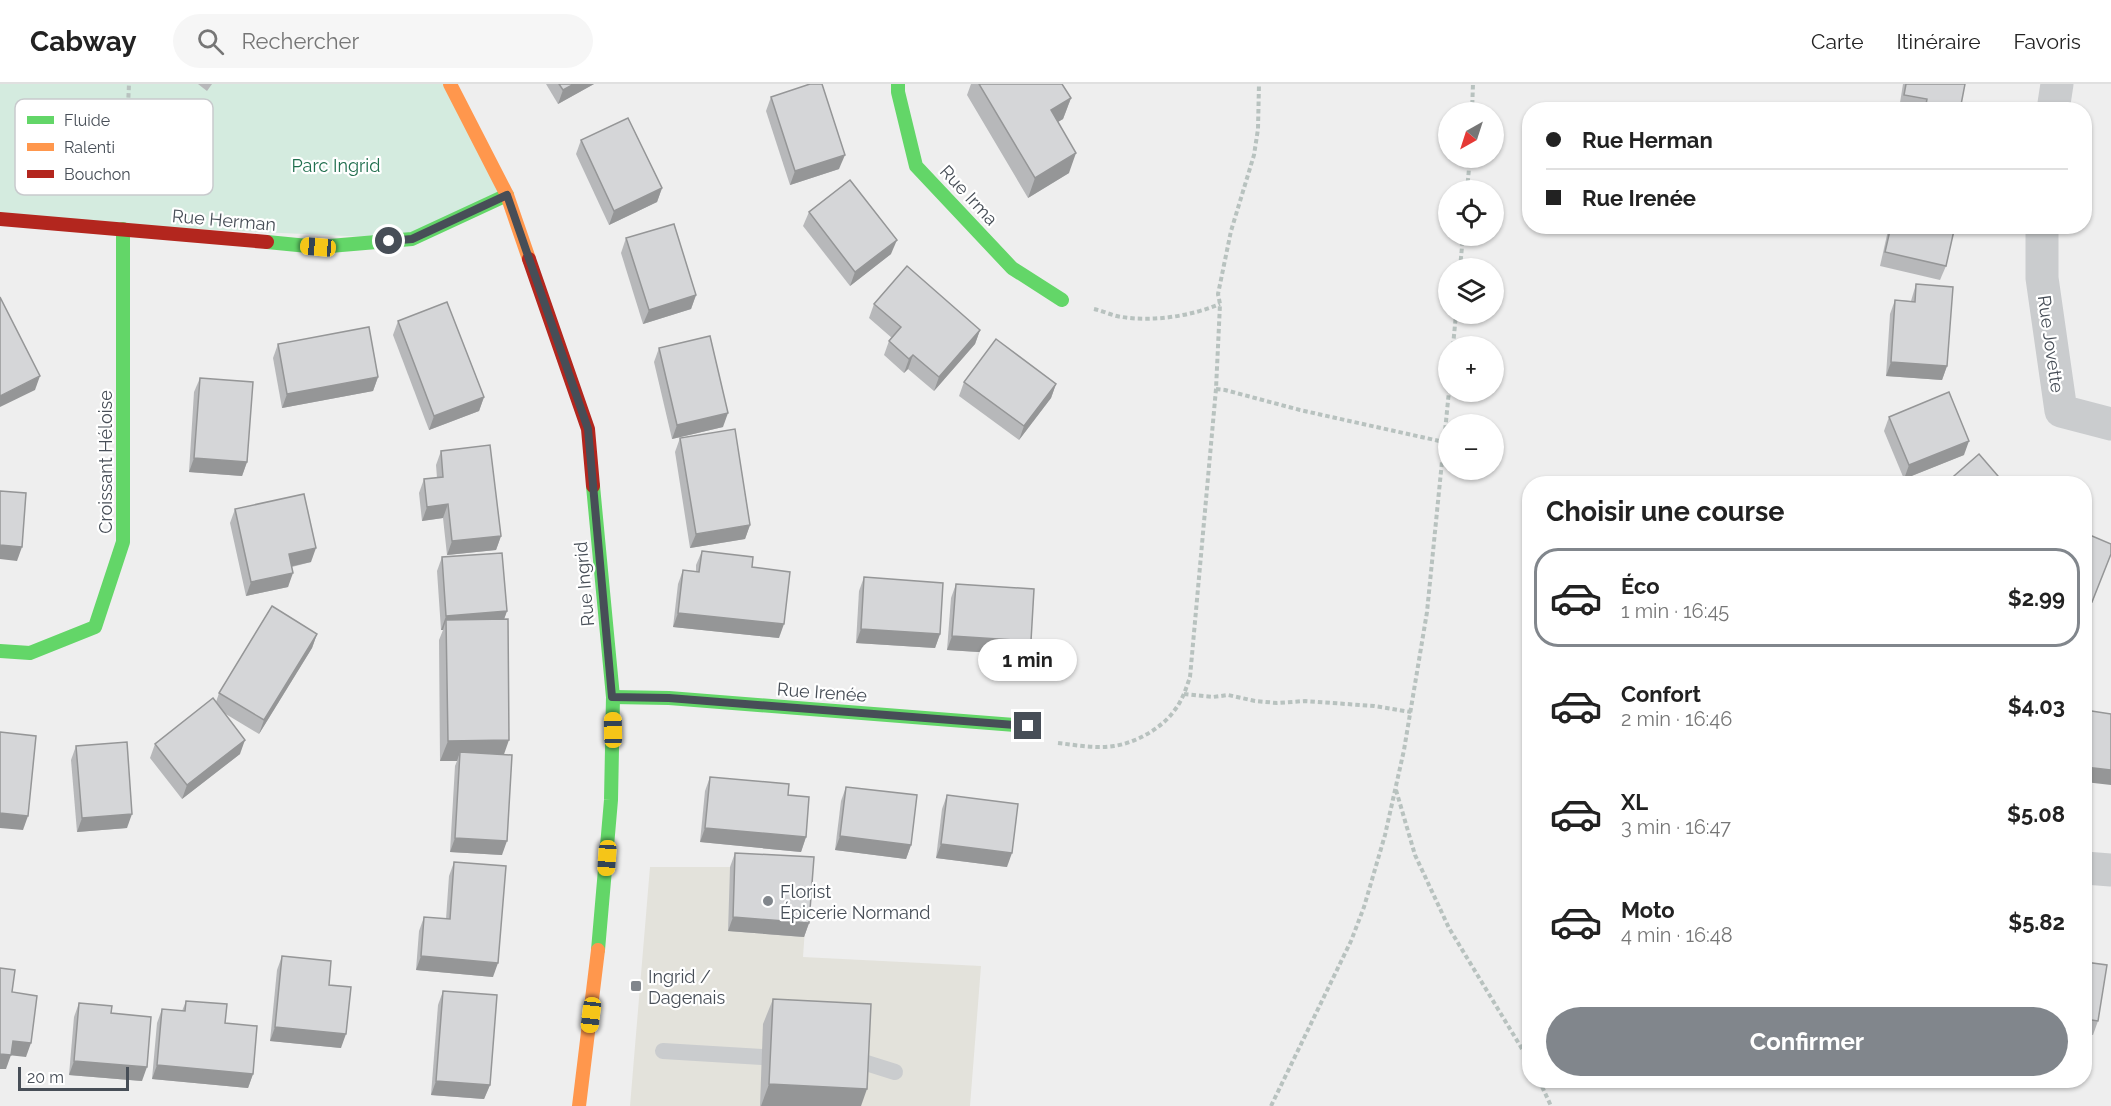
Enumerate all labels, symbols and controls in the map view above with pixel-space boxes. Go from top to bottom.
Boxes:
search box [173,14,593,68]
text: Cabway [30,25,137,58]
icon: search [194,25,227,58]
text: Rechercher [242,28,359,54]
text: Carte [1811,29,1863,54]
text: Itinéraire [1896,29,1980,54]
text: Favoris [2013,29,2081,54]
legend [15,99,213,195]
north arrow [1438,102,1504,168]
map controls [1438,102,1504,480]
text: Fluide [64,111,110,130]
text: Rue Herman [1582,127,1713,153]
text: Ralenti [64,138,115,157]
park label: Parc Ingrid [292,155,380,176]
street label: Rue Irma [936,161,1002,229]
text: Bouchon [64,165,131,184]
button: locate [1438,180,1504,246]
text: Rue Irenée [1582,185,1696,211]
street label: Rue Herman [171,205,277,235]
route start [375,227,402,254]
car [299,236,337,258]
button: layers [1438,258,1504,324]
street label: Rue Jovette [2034,294,2068,394]
button: + [1438,336,1504,402]
street label: Croissant Héloise [95,390,116,534]
button: − [1438,414,1504,480]
text: Choisir une course [1546,496,1784,527]
street label: Rue Ingrid [570,541,598,627]
icon: car [1549,571,1603,625]
text: Éco [1621,573,1660,599]
text: $2.99 [2008,585,2065,611]
text: 1 min · 16:45 [1621,599,1729,623]
callout: 1 min [978,639,1078,681]
text: 1 min [1002,648,1053,672]
street label: Rue Irenée [776,678,868,706]
icon: car [1549,679,1603,733]
text: Confort [1621,681,1701,707]
text: $4.03 [2008,693,2065,719]
text: 2 min · 16:46 [1621,707,1732,731]
car [604,712,622,748]
route end [1014,712,1041,739]
icon: car [1549,787,1603,841]
text: XL [1621,789,1648,815]
text: $5.08 [2007,801,2065,827]
text: 3 min · 16:47 [1621,815,1731,839]
car [597,839,617,877]
place label: Florist Épicerie Normand [780,881,930,923]
marker: Florist Épicerie Normand [761,894,775,908]
icon: car [1549,895,1603,949]
text: Moto [1621,897,1675,923]
text: $5.82 [2008,909,2065,935]
text: 4 min · 16:48 [1621,923,1733,947]
place label: Ingrid / Dagenais [648,966,726,1008]
marker: Ingrid / Dagenais [629,979,643,993]
car [580,996,602,1034]
button: Confirmer [1546,1007,2068,1076]
scale bar [18,1064,129,1092]
text: 20 m [27,1068,64,1087]

